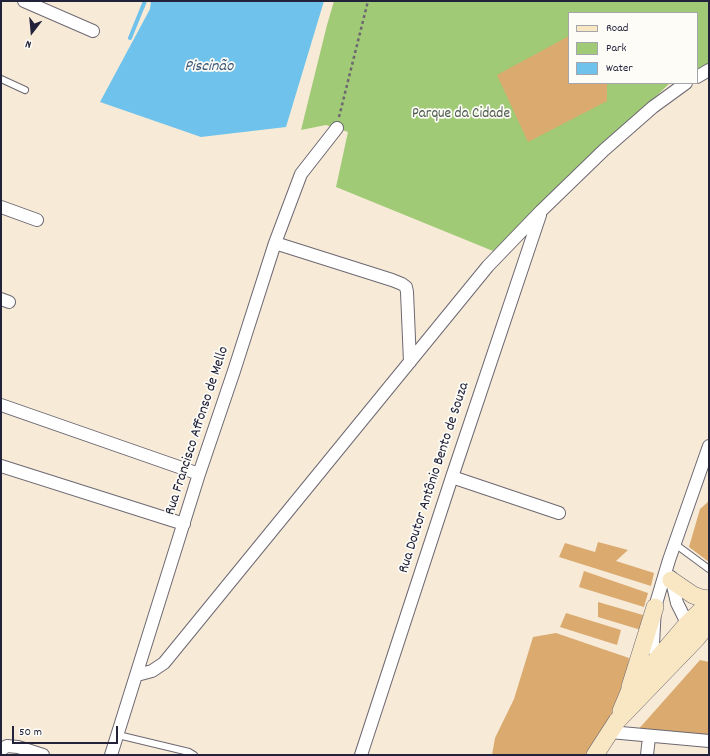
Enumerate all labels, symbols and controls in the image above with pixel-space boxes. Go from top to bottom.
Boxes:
north arrow [12,12,52,52]
legend [568,12,698,84]
text: Road [606,20,628,37]
text: N [24,35,34,52]
text: Park [606,40,626,57]
water label: Piscinão [185,58,233,78]
text: Water [606,60,633,77]
park label: Parque da Cidade [412,106,510,124]
street label: Rua Francisco Affonso de Mello [162,344,234,518]
street label: Rua Doutor Antônio Bento de Souza [396,380,474,576]
scale bar [14,718,120,744]
text: 50 m [19,724,42,741]

